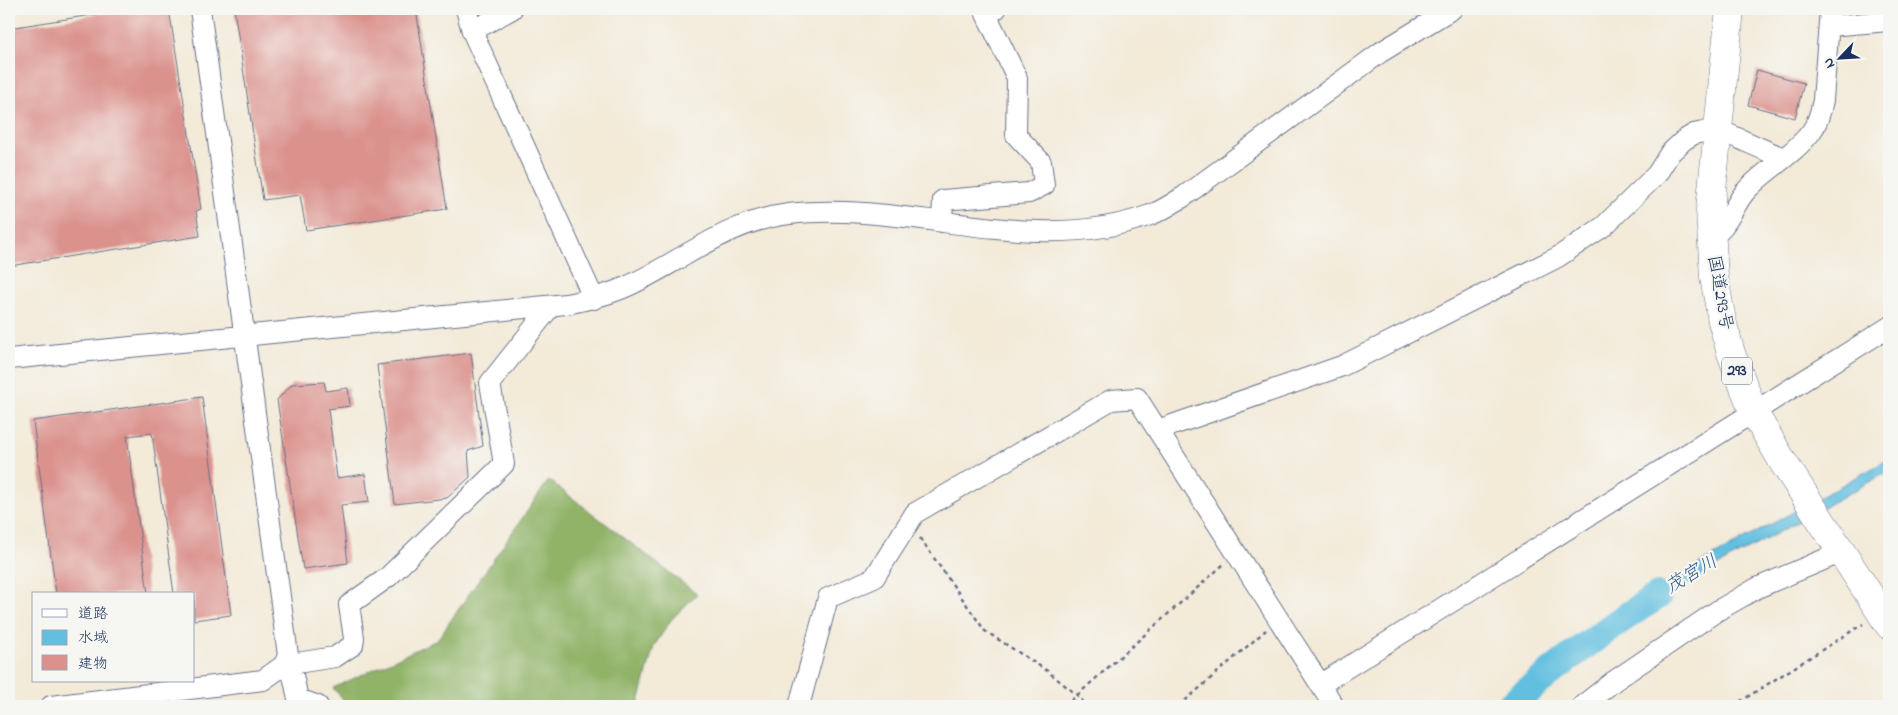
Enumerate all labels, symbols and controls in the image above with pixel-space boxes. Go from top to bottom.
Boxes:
north arrow [1816,32,1866,82]
text: N [1818,54,1841,72]
street label: 国道293号 [1700,253,1738,333]
road number: 293 [1722,358,1752,384]
water label: 茂宮川 [1661,549,1723,601]
legend [32,592,195,682]
text: 道路 [78,603,108,625]
text: 水域 [78,627,108,649]
text: 建物 [78,653,108,675]

